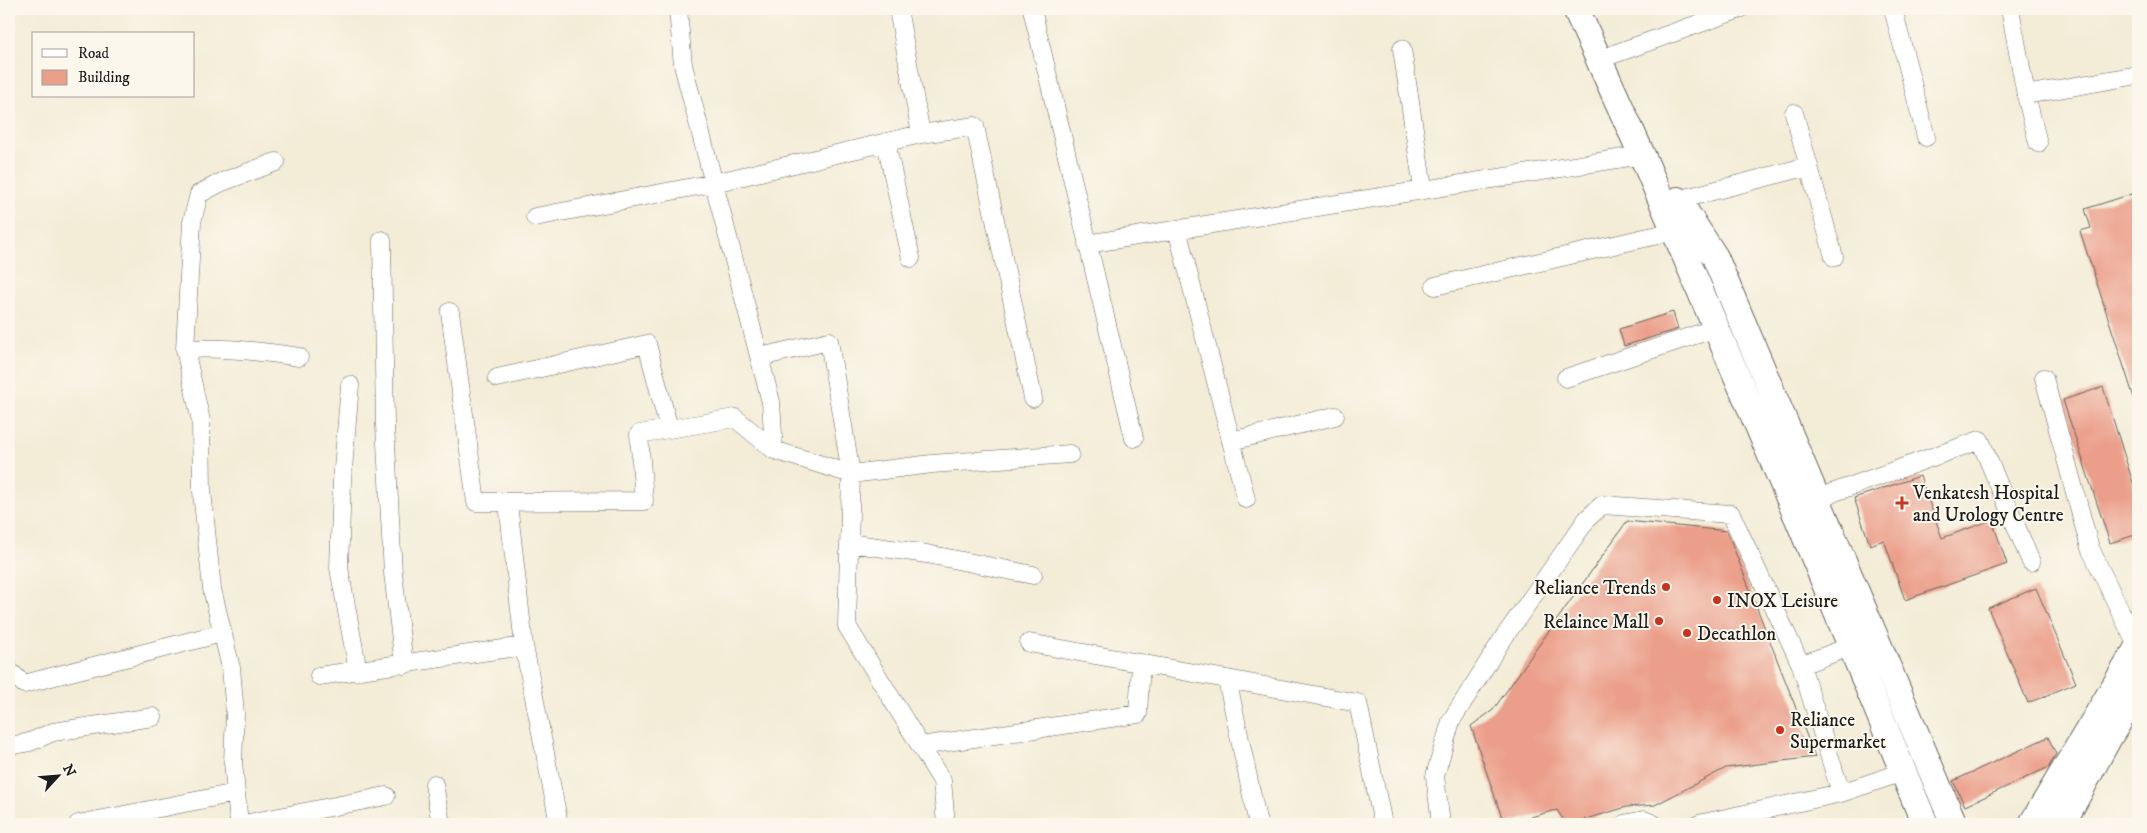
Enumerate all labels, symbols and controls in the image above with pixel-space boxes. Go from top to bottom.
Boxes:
legend [32,32,195,98]
text: Road [78,44,110,63]
text: Building [78,68,130,87]
place label: Venkatesh Hospital and Urology Centre [1912,482,2064,527]
marker: Venkatesh Hospital and Urology Centre [1895,496,1909,510]
place label: Reliance Trends [1534,577,1656,600]
marker: Reliance Trends [1660,581,1672,593]
place label: INOX Leisure [1727,590,1838,613]
marker: INOX Leisure [1711,594,1723,606]
place label: Relaince Mall [1543,611,1649,634]
marker: Relaince Mall [1653,615,1665,627]
place label: Decathlon [1697,623,1776,646]
marker: Decathlon [1681,627,1693,639]
place label: Reliance Supermarket [1790,709,1886,754]
marker: Reliance Supermarket [1774,724,1786,736]
north arrow [32,750,82,800]
text: N [58,762,80,780]

